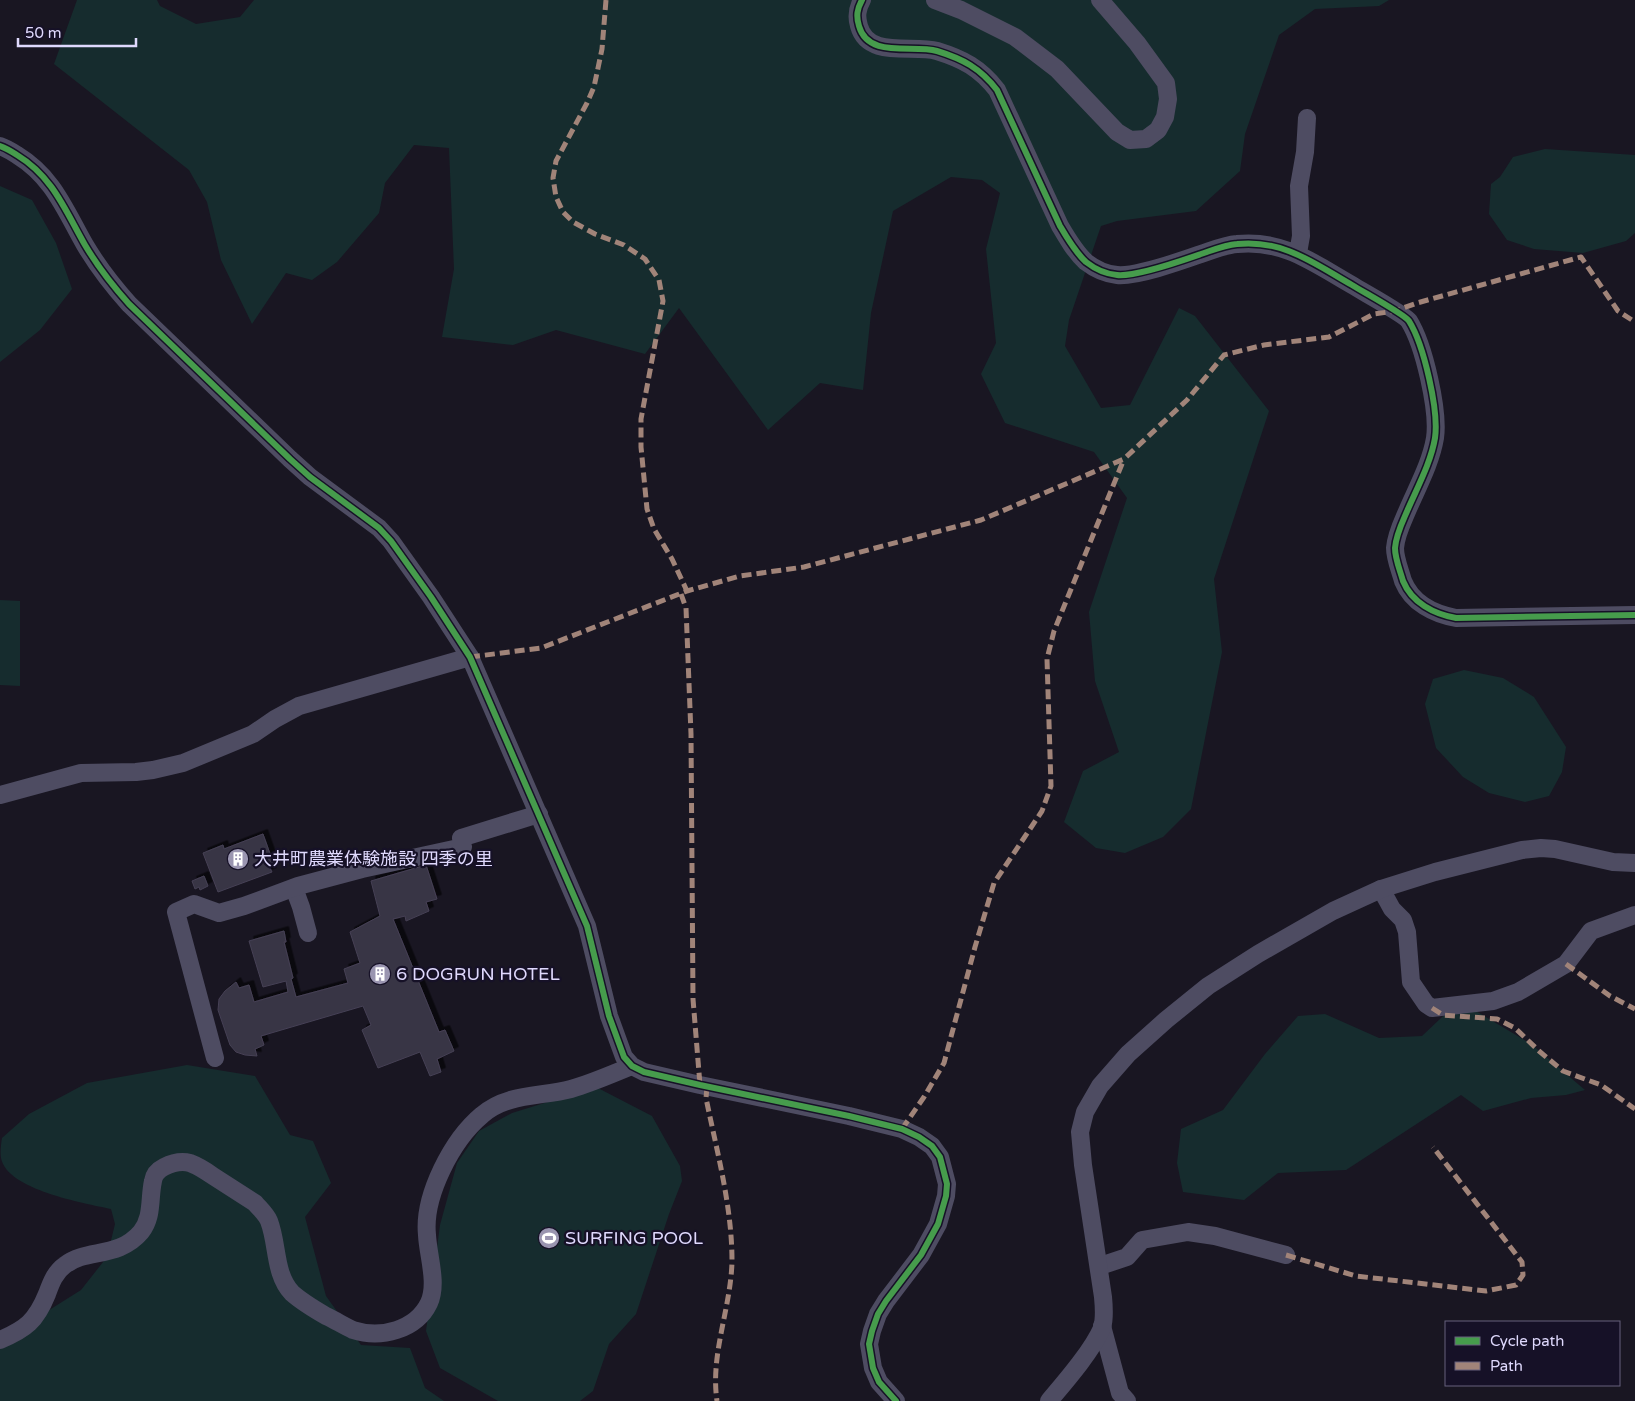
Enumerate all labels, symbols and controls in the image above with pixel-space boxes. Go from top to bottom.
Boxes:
scale bar [18,15,135,47]
text: 50 m [25,24,62,42]
building icon: 大井町農業体験施設 四季の里 [226,847,250,871]
place label: 大井町農業体験施設 四季の里 [254,848,493,870]
building icon: 6 DOGRUN HOTEL [368,962,392,986]
place label: 6 DOGRUN HOTEL [396,963,560,985]
sports icon: SURFING POOL [537,1226,561,1250]
place label: SURFING POOL [565,1227,704,1249]
legend [1445,1321,1620,1386]
text: Cycle path [1490,1332,1564,1350]
text: Path [1490,1357,1523,1375]

